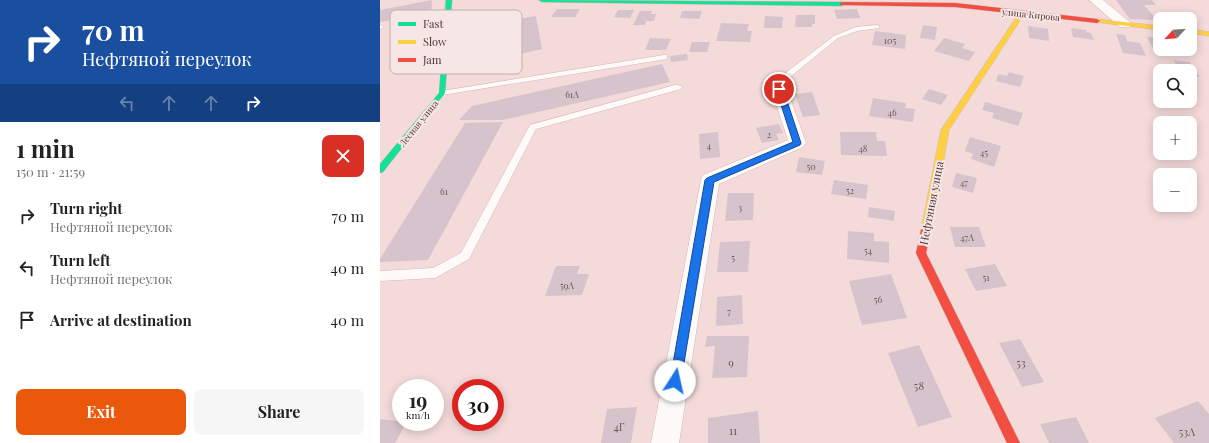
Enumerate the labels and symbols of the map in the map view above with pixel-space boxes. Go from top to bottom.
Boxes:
street label: улица Кирова [1001,5,1061,23]
legend [390,10,522,74]
north arrow [1153,12,1197,56]
text: Fast [423,16,443,31]
text: Slow [423,34,447,49]
house number: 105 [884,34,896,46]
text: Jam [422,52,442,67]
pin [762,72,796,106]
house number: 61А [565,88,579,100]
street label: Лесная улица [395,97,441,149]
house number: 46 [887,106,897,118]
house number: 2 [767,128,771,140]
house number: 4 [707,139,712,151]
house number: 48 [858,142,868,154]
house number: 45 [980,146,988,158]
street label: Нефтяная улица [916,159,947,246]
house number: 50 [806,160,816,172]
house number: 47 [960,176,968,188]
house number: 52 [846,184,854,196]
house number: 61 [440,185,449,197]
house number: 3 [738,201,742,213]
house number: 47А [960,231,974,243]
house number: 54 [864,244,873,256]
house number: 5 [731,251,735,263]
house number: 51 [982,271,990,283]
house number: 59А [560,279,574,291]
house number: 56 [874,293,883,305]
house number: 7 [727,305,731,317]
house number: 9 [728,355,734,370]
house number: 53 [1016,355,1026,370]
position arrow [654,360,696,402]
house number: 58 [914,378,924,393]
speed limit sign: 30 [452,379,504,431]
house number: 4Г [613,419,625,434]
house number: 11 [729,423,737,438]
house number: 53А [1179,424,1195,439]

